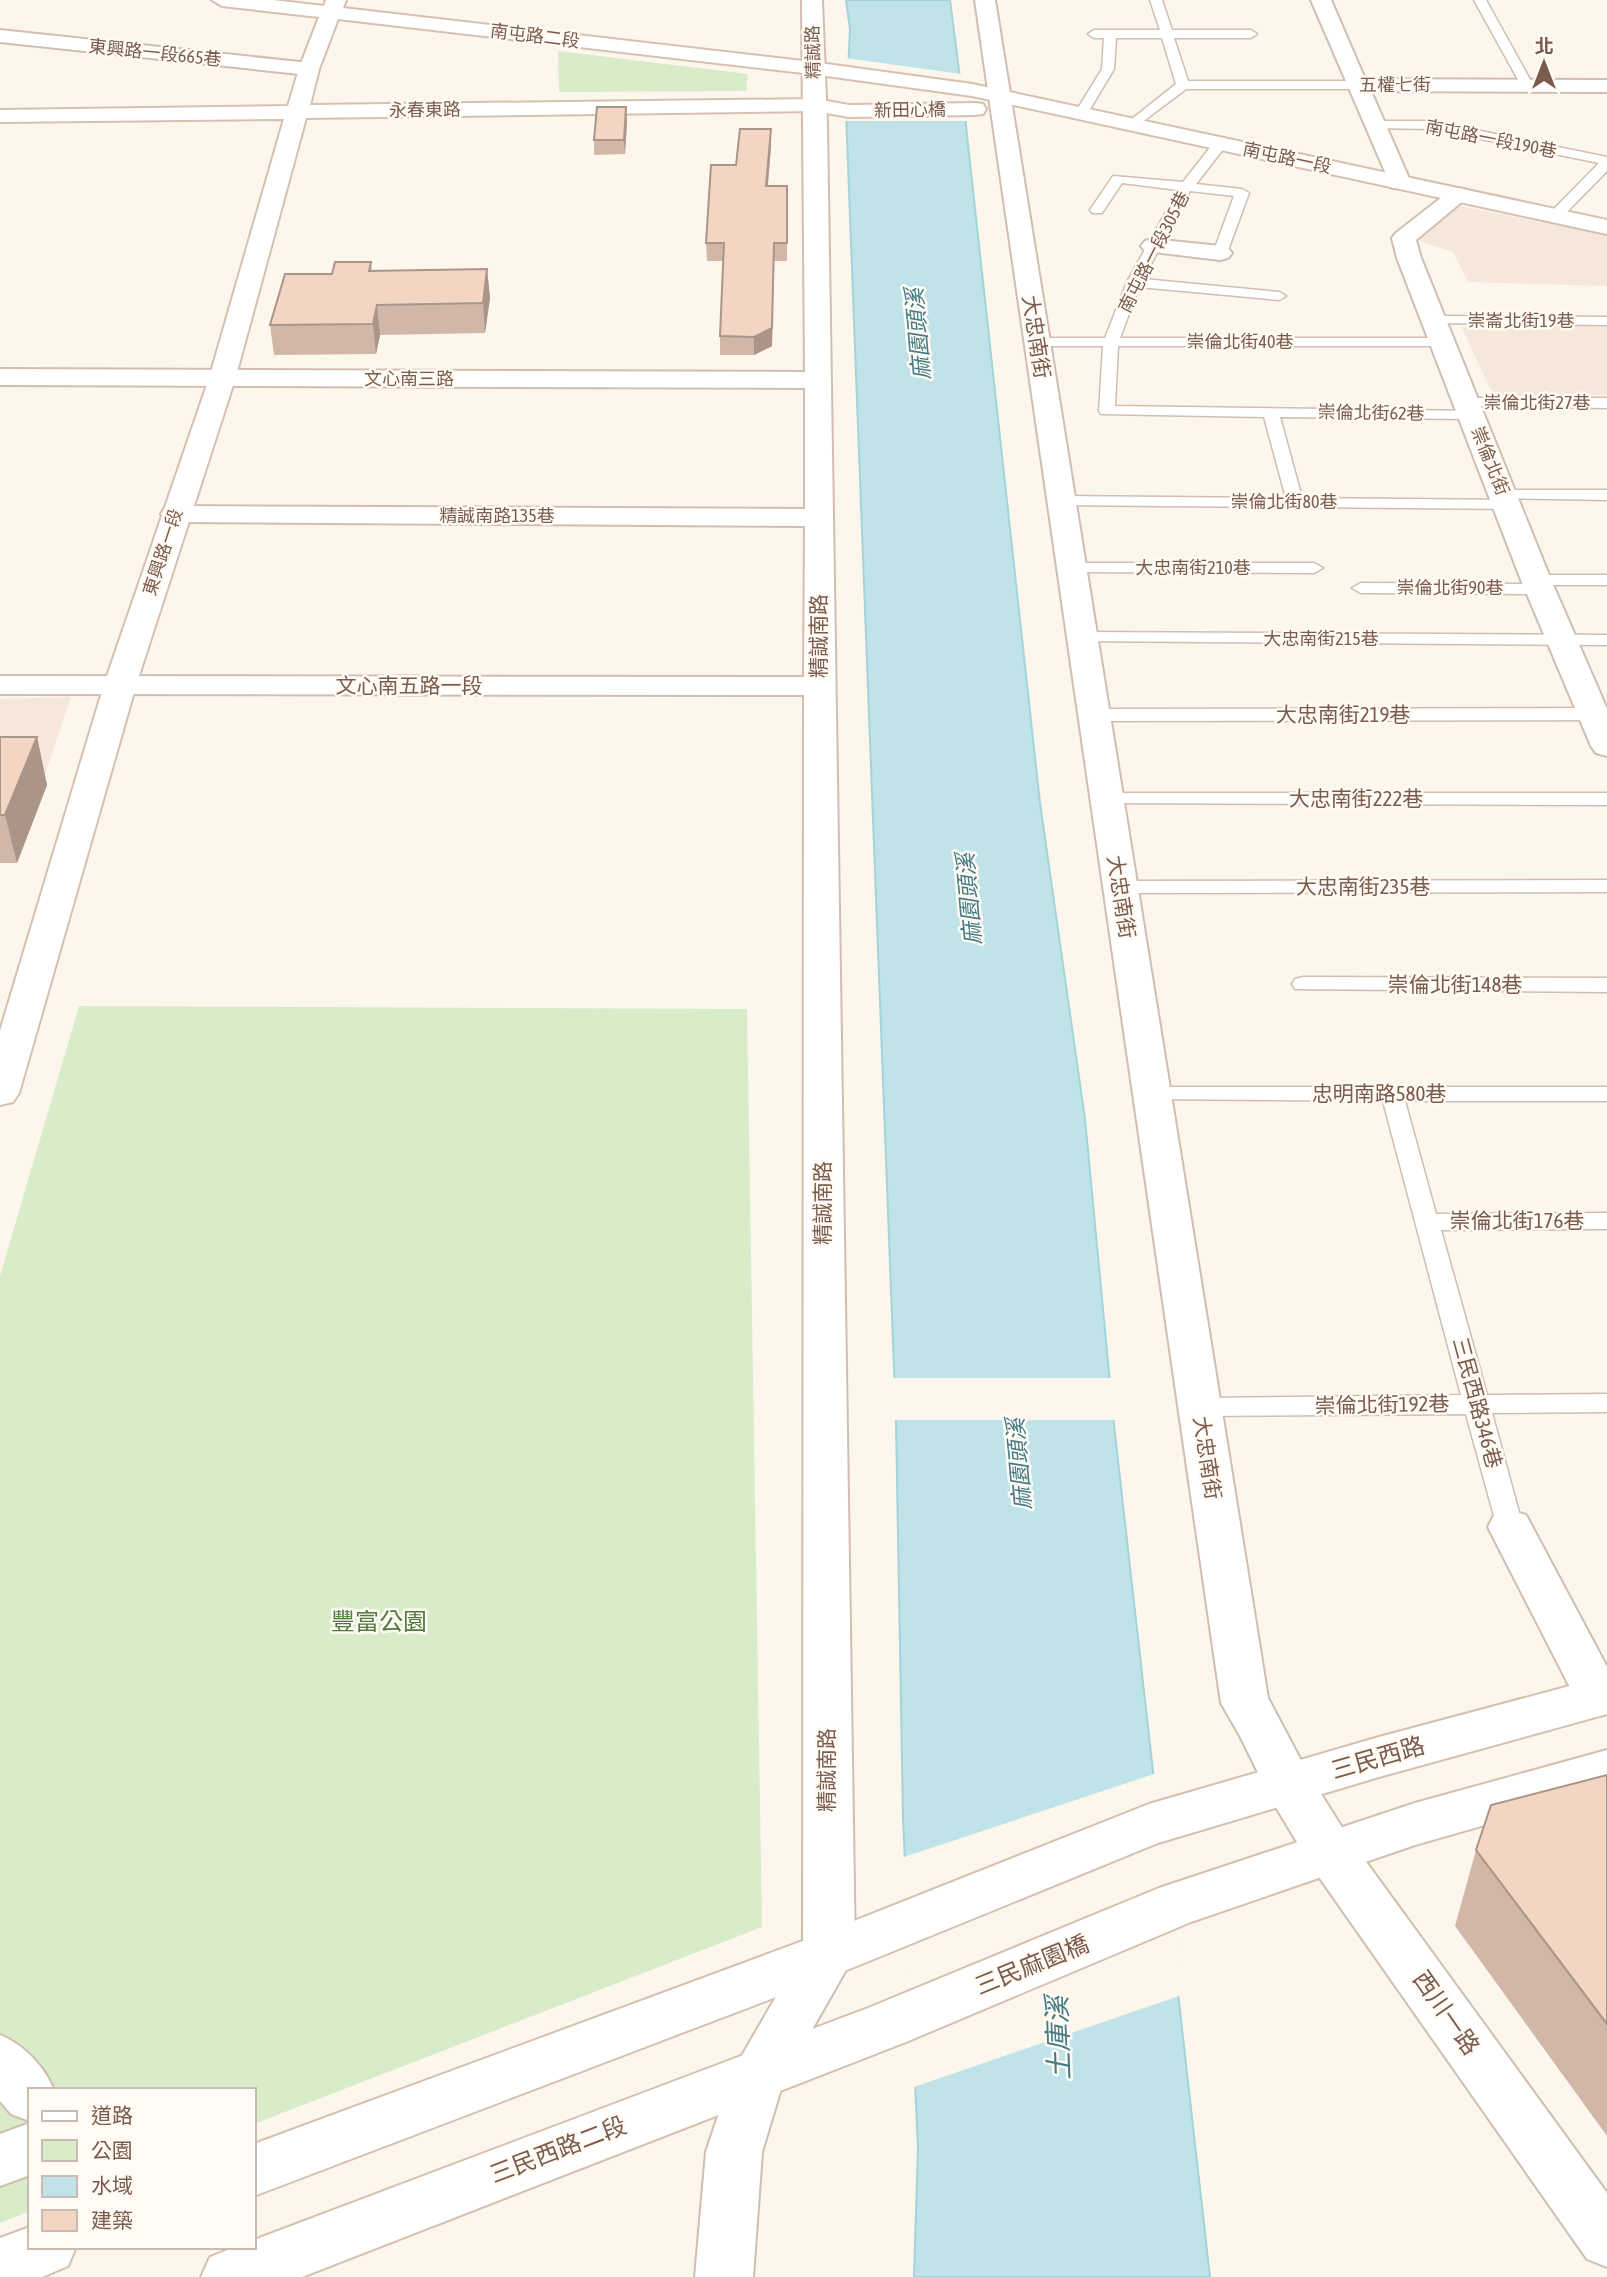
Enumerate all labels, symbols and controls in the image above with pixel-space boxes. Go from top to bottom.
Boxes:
street label: 南屯路二段 [489,20,581,51]
street label: 精誠路 [802,25,823,79]
north arrow [1509,28,1579,98]
street label: 東興路一段665巷 [88,35,222,70]
text: 北 [1534,35,1554,57]
street label: 五權七街 [1359,74,1431,95]
street label: 永春東路 [389,98,461,121]
street label: 新田心橋 [874,98,946,121]
street label: 南屯路一段190巷 [1424,115,1559,162]
street label: 南屯路一段 [1241,138,1333,177]
street label: 南屯路一段305巷 [1114,188,1193,316]
water label: 麻園頭溪 [901,284,935,381]
street label: 大忠南街 [1019,293,1055,380]
street label: 崇崙北街19巷 [1468,310,1574,331]
street label: 崇倫北街40巷 [1187,331,1293,352]
street label: 文心南三路 [364,368,454,389]
street label: 崇倫北街27巷 [1484,392,1590,413]
street label: 崇倫北街62巷 [1317,401,1425,424]
street label: 崇倫北街 [1467,424,1514,498]
street label: 崇倫北街80巷 [1231,491,1337,512]
street label: 精誠南路135巷 [439,505,555,526]
street label: 東興路一段 [139,506,186,598]
street label: 大忠南街210巷 [1135,557,1251,578]
street label: 崇倫北街90巷 [1397,577,1503,598]
street label: 精誠南路 [806,594,830,678]
street label: 大忠南街215巷 [1263,628,1379,649]
street label: 文心南五路一段 [336,673,483,697]
street label: 大忠南街219巷 [1276,702,1410,726]
street label: 大忠南街222巷 [1289,786,1423,810]
water label: 麻園頭溪 [952,849,986,946]
street label: 大忠南街 [1104,853,1140,940]
street label: 大忠南街235巷 [1296,874,1430,898]
street label: 崇倫北街148巷 [1388,972,1522,996]
street label: 忠明南路580巷 [1312,1081,1446,1105]
street label: 精誠南路 [810,1161,834,1245]
street label: 崇倫北街176巷 [1450,1208,1584,1232]
street label: 三民西路346巷 [1449,1335,1507,1471]
street label: 崇倫北街192巷 [1314,1391,1449,1417]
water label: 麻園頭溪 [1002,1414,1036,1511]
street label: 大忠南街 [1190,1414,1226,1501]
park label: 豐富公園 [331,1608,427,1635]
street label: 精誠南路 [814,1728,838,1812]
street label: 三民西路 [1328,1731,1428,1784]
street label: 三民麻園橋 [971,1930,1093,2000]
street label: 西川一路 [1408,1966,1485,2060]
water label: 土庫溪 [1040,1991,1075,2081]
legend [28,2088,256,2249]
text: 道路 [91,2103,133,2127]
street label: 三民西路二段 [486,2111,630,2188]
text: 公園 [91,2138,133,2162]
text: 水域 [91,2173,133,2197]
text: 建築 [91,2208,133,2232]

